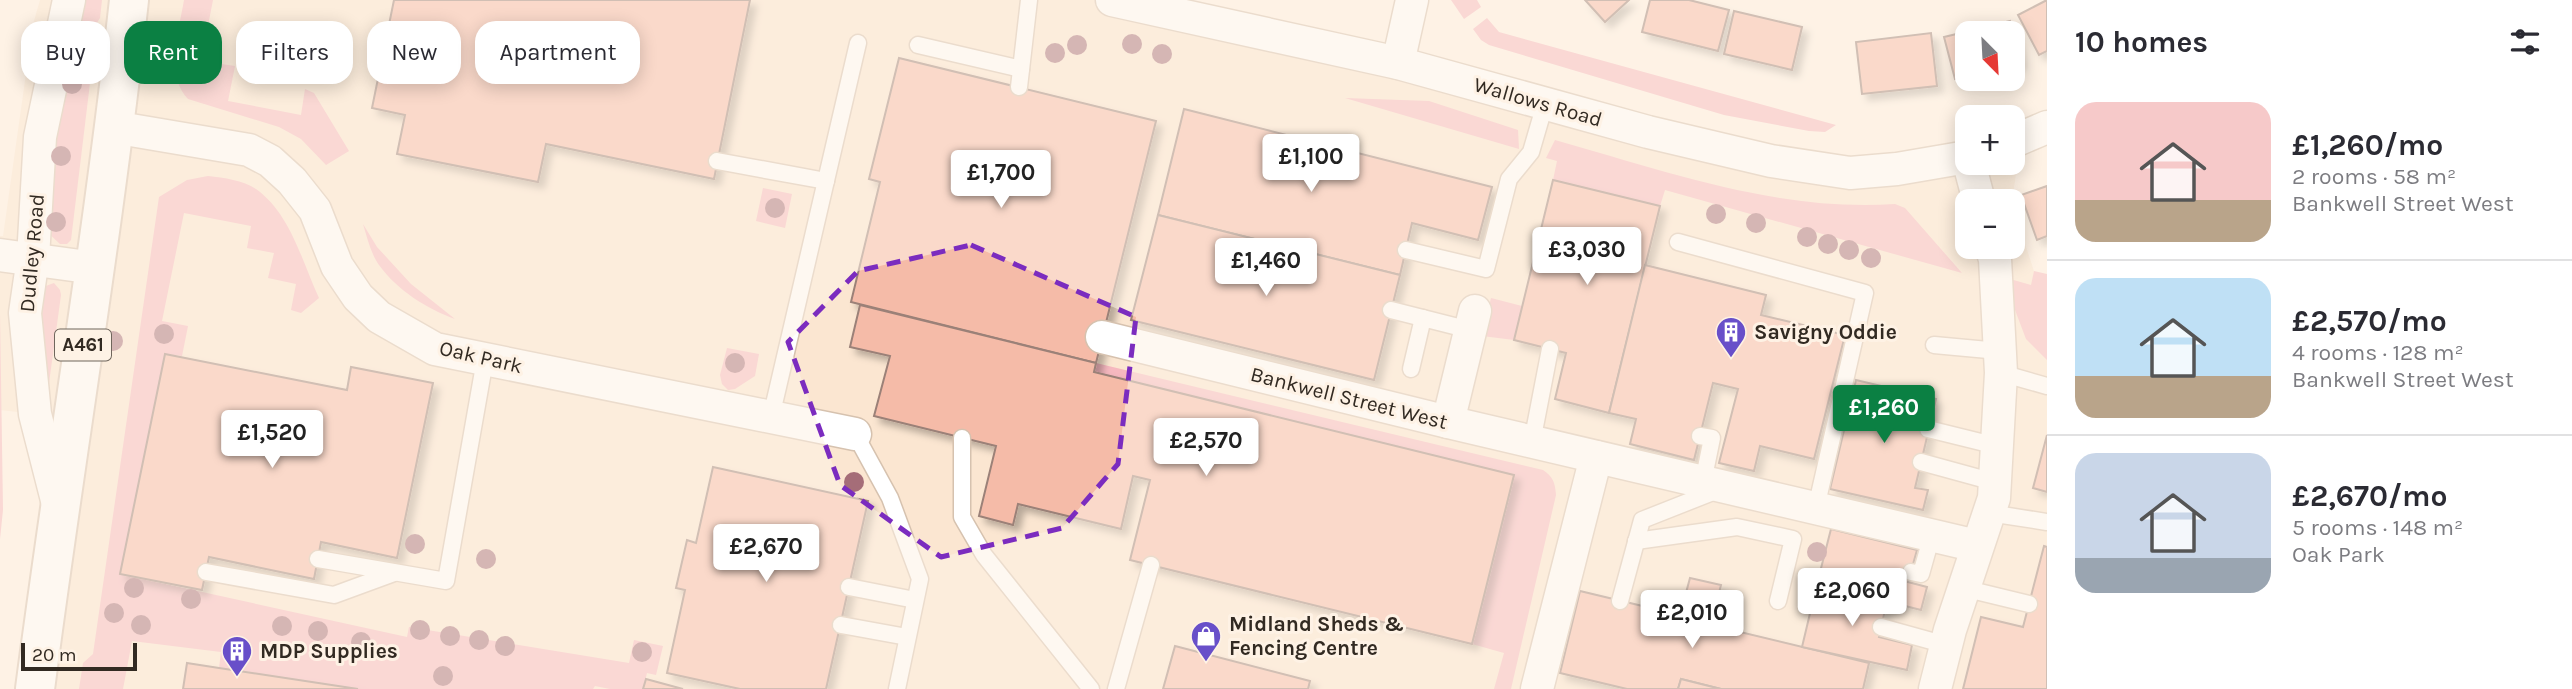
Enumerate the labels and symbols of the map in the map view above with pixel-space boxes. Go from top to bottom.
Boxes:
north arrow [1955,21,2025,91]
street label: Wallows Road [1471,72,1605,132]
pin: £1,100 [1254,134,1368,194]
pin: £1,700 [944,150,1058,210]
street label: Dudley Road [15,193,49,313]
pin: £3,030 [1530,228,1644,287]
pin: £1,460 [1209,238,1323,298]
building icon: Savigny Oddie [1714,315,1748,359]
place label: Savigny Oddie [1754,320,1897,344]
road number: A461 [55,330,111,360]
street label: Oak Park [437,336,525,378]
street label: Bankwell Street West [1248,362,1450,434]
pin: £1,260 [1827,386,1941,445]
pin: £1,520 [215,410,329,470]
pin: £2,570 [1149,419,1263,478]
pin: £2,670 [709,524,823,584]
pin: £2,060 [1795,568,1909,628]
pin: £2,010 [1635,590,1749,650]
place label: Midland Sheds & Fencing Centre [1229,612,1404,660]
shop icon: Midland Sheds & Fencing Centre [1189,619,1223,663]
building icon: MDP Supplies [220,634,254,678]
place label: MDP Supplies [260,639,398,663]
scale bar [21,640,136,672]

